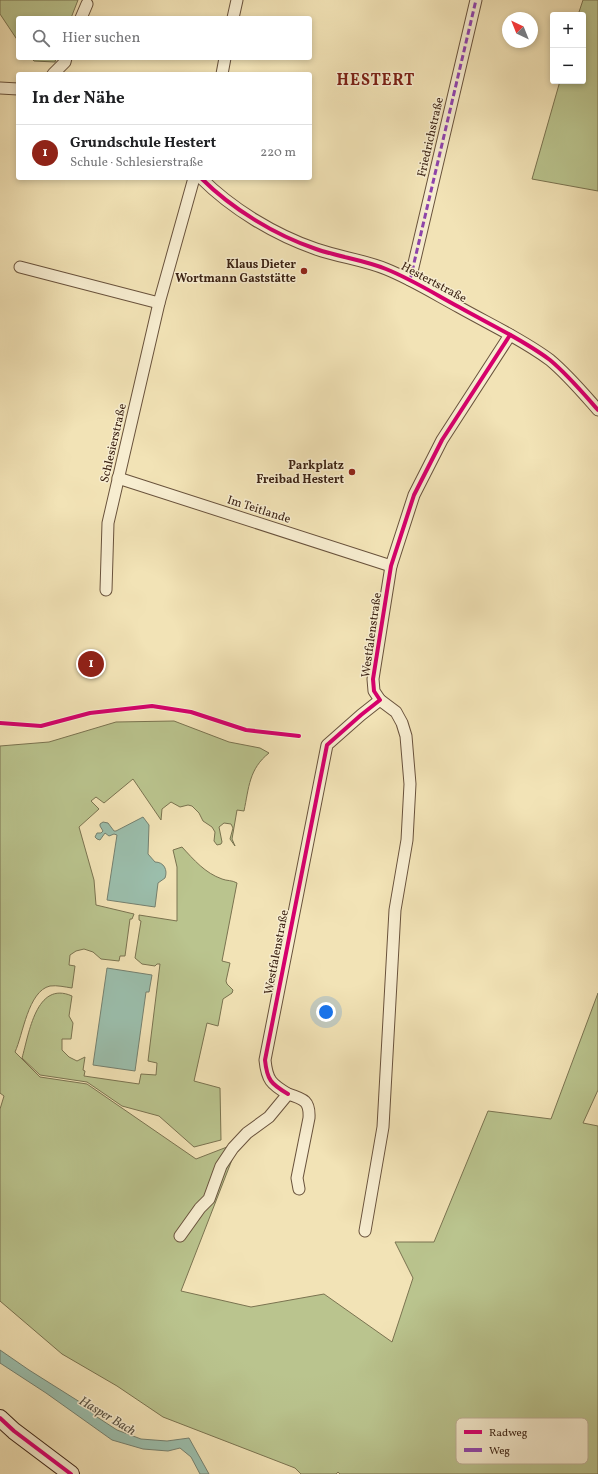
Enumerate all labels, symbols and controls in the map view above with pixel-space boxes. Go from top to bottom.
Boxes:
north arrow [502,12,538,48]
map controls [550,12,586,84]
button: + [550,12,586,48]
search box [16,16,312,60]
icon: search [30,27,52,49]
text: Hier suchen [62,28,140,49]
button: − [550,48,586,84]
district label: HESTERT [337,70,415,92]
text: In der Nähe [32,87,125,110]
street label: Friedrichstraße [414,95,448,179]
text: Grundschule Hestert [70,133,216,154]
text: 1 [42,144,48,162]
text: 220 m [260,144,296,162]
text: Schule · Schlesierstraße [70,154,203,172]
place label: Klaus Dieter Wortmann Gaststätte [175,257,296,287]
street label: Hestertstraße [398,259,469,307]
marker: Klaus Dieter Wortmann Gaststätte [299,266,309,276]
street label: Schlesierstraße [97,402,131,484]
place label: Parkplatz Freibad Hestert [256,458,344,488]
marker: Parkplatz Freibad Hestert [347,467,357,477]
street label: Im Teitlande [225,492,293,528]
street label: Westfalenstraße [358,591,386,679]
pin: 1 [78,649,104,679]
street label: Westfalenstraße [261,908,293,996]
your location [316,1002,336,1022]
water label: Hasper Bach [75,1393,139,1441]
legend [456,1418,588,1464]
text: Radweg [489,1426,528,1441]
text: Weg [489,1444,510,1459]

